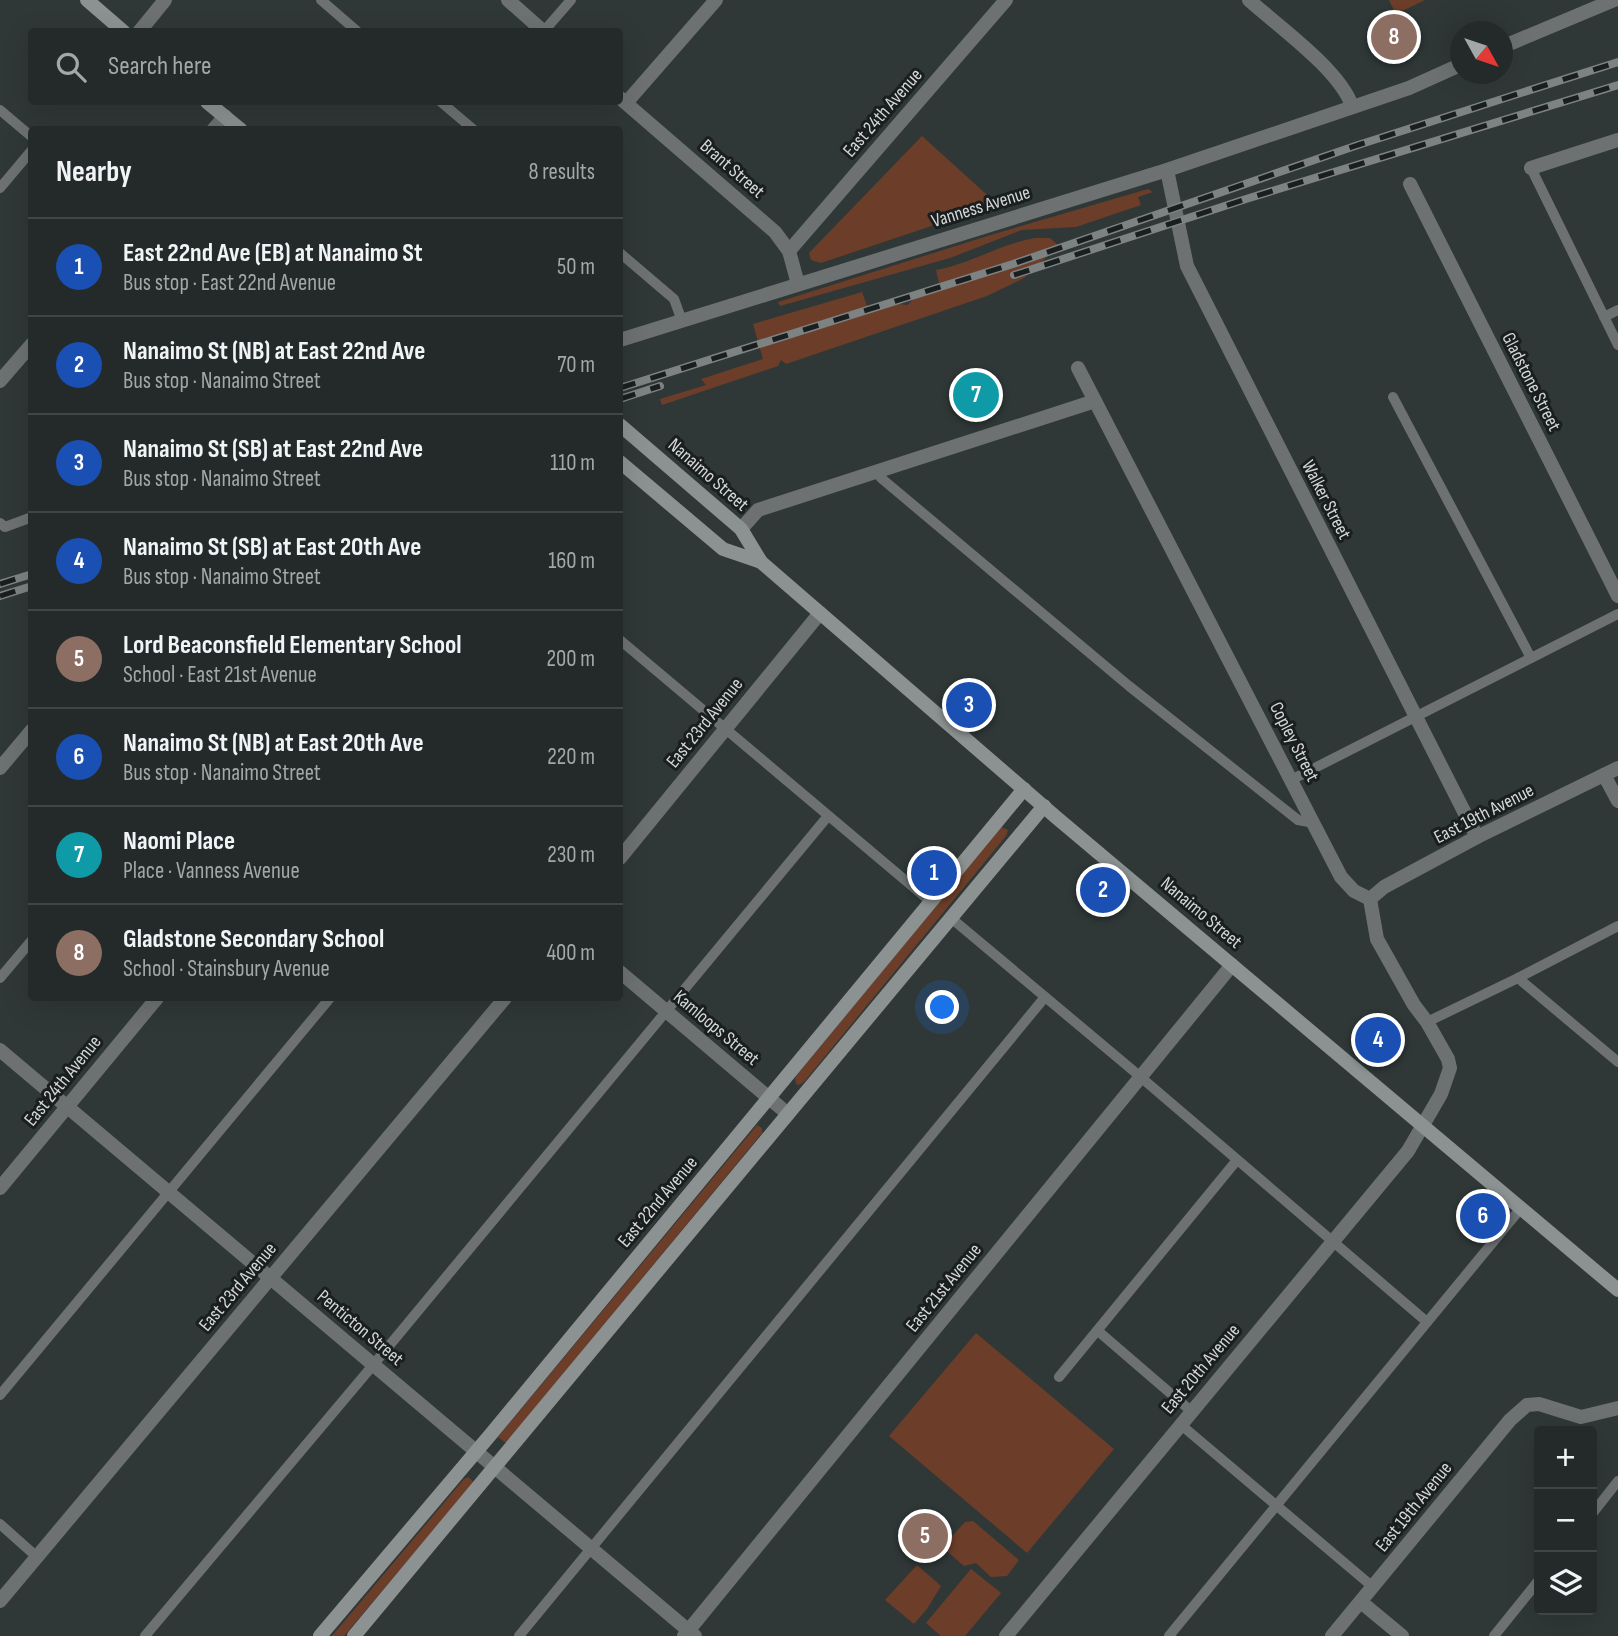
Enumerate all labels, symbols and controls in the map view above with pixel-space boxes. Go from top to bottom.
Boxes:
pin: 8 [1371,11,1417,63]
north arrow [1450,21,1513,84]
search box [28,28,623,105]
icon: search [52,48,90,86]
text: Search here [108,51,211,82]
street label: East 24th Avenue [838,64,928,162]
street label: Brant Street [695,135,769,203]
text: Nearby [56,154,132,190]
text: 8 results [529,158,595,186]
street label: Vanness Avenue [929,181,1033,233]
text: East 22nd Ave (EB) at Nanaimo St [123,238,423,269]
text: 1 [74,253,84,281]
text: 50 m [557,253,595,281]
text: Bus stop · East 22nd Avenue [123,269,336,297]
street label: Gladstone Street [1496,329,1566,435]
text: Nanaimo St (NB) at East 22nd Ave [123,336,425,367]
text: 2 [74,351,84,379]
text: 70 m [557,351,595,379]
text: Bus stop · Nanaimo Street [123,367,321,395]
pin: 7 [953,369,999,421]
text: Nanaimo St (SB) at East 22nd Ave [123,434,423,465]
street label: Nanaimo Street [663,434,753,516]
text: 3 [74,449,84,477]
text: 110 m [550,449,595,477]
street label: Walker Street [1296,457,1356,544]
text: Bus stop · Nanaimo Street [123,465,321,493]
text: Nanaimo St (SB) at East 20th Ave [123,532,421,563]
text: 4 [74,547,84,575]
text: 160 m [548,547,595,575]
text: Bus stop · Nanaimo Street [123,563,321,591]
text: Lord Beaconsfield Elementary School [123,630,462,661]
text: 5 [74,645,84,673]
text: 200 m [547,645,595,673]
text: School · East 21st Avenue [123,661,317,689]
street label: East 23rd Avenue [662,673,748,773]
pin: 3 [946,679,992,731]
street label: Copley Street [1264,698,1324,786]
text: Nanaimo St (NB) at East 20th Ave [123,728,424,759]
text: 6 [74,743,84,771]
text: 220 m [547,743,595,771]
text: Bus stop · Nanaimo Street [123,759,321,787]
street label: East 19th Avenue [1430,779,1538,849]
text: Naomi Place [123,826,235,857]
text: 7 [74,841,84,869]
text: 230 m [547,841,595,869]
pin: 1 [911,847,957,899]
text: Place · Vanness Avenue [123,857,300,885]
pin: 2 [1080,864,1126,916]
street label: Nanaimo Street [1156,872,1247,954]
text: Gladstone Secondary School [123,924,384,955]
text: 8 [74,939,84,967]
text: 400 m [546,939,595,967]
text: School · Stainsbury Avenue [123,955,330,983]
street label: Kamloops Street [668,985,764,1071]
your location [925,990,959,1024]
pin: 4 [1355,1014,1401,1066]
street label: East 24th Avenue [20,1031,106,1131]
street label: East 22nd Avenue [613,1152,703,1252]
pin: 6 [1460,1190,1506,1242]
street label: East 23rd Avenue [194,1238,282,1336]
street label: East 21st Avenue [901,1239,987,1337]
street label: Penticton Street [312,1285,408,1371]
street label: East 20th Avenue [1157,1319,1245,1419]
map controls [1534,1426,1597,1615]
button: + [1534,1426,1597,1489]
street label: East 19th Avenue [1371,1457,1457,1557]
button: − [1534,1489,1597,1552]
pin: 5 [902,1510,948,1562]
button: layers [1534,1552,1597,1615]

